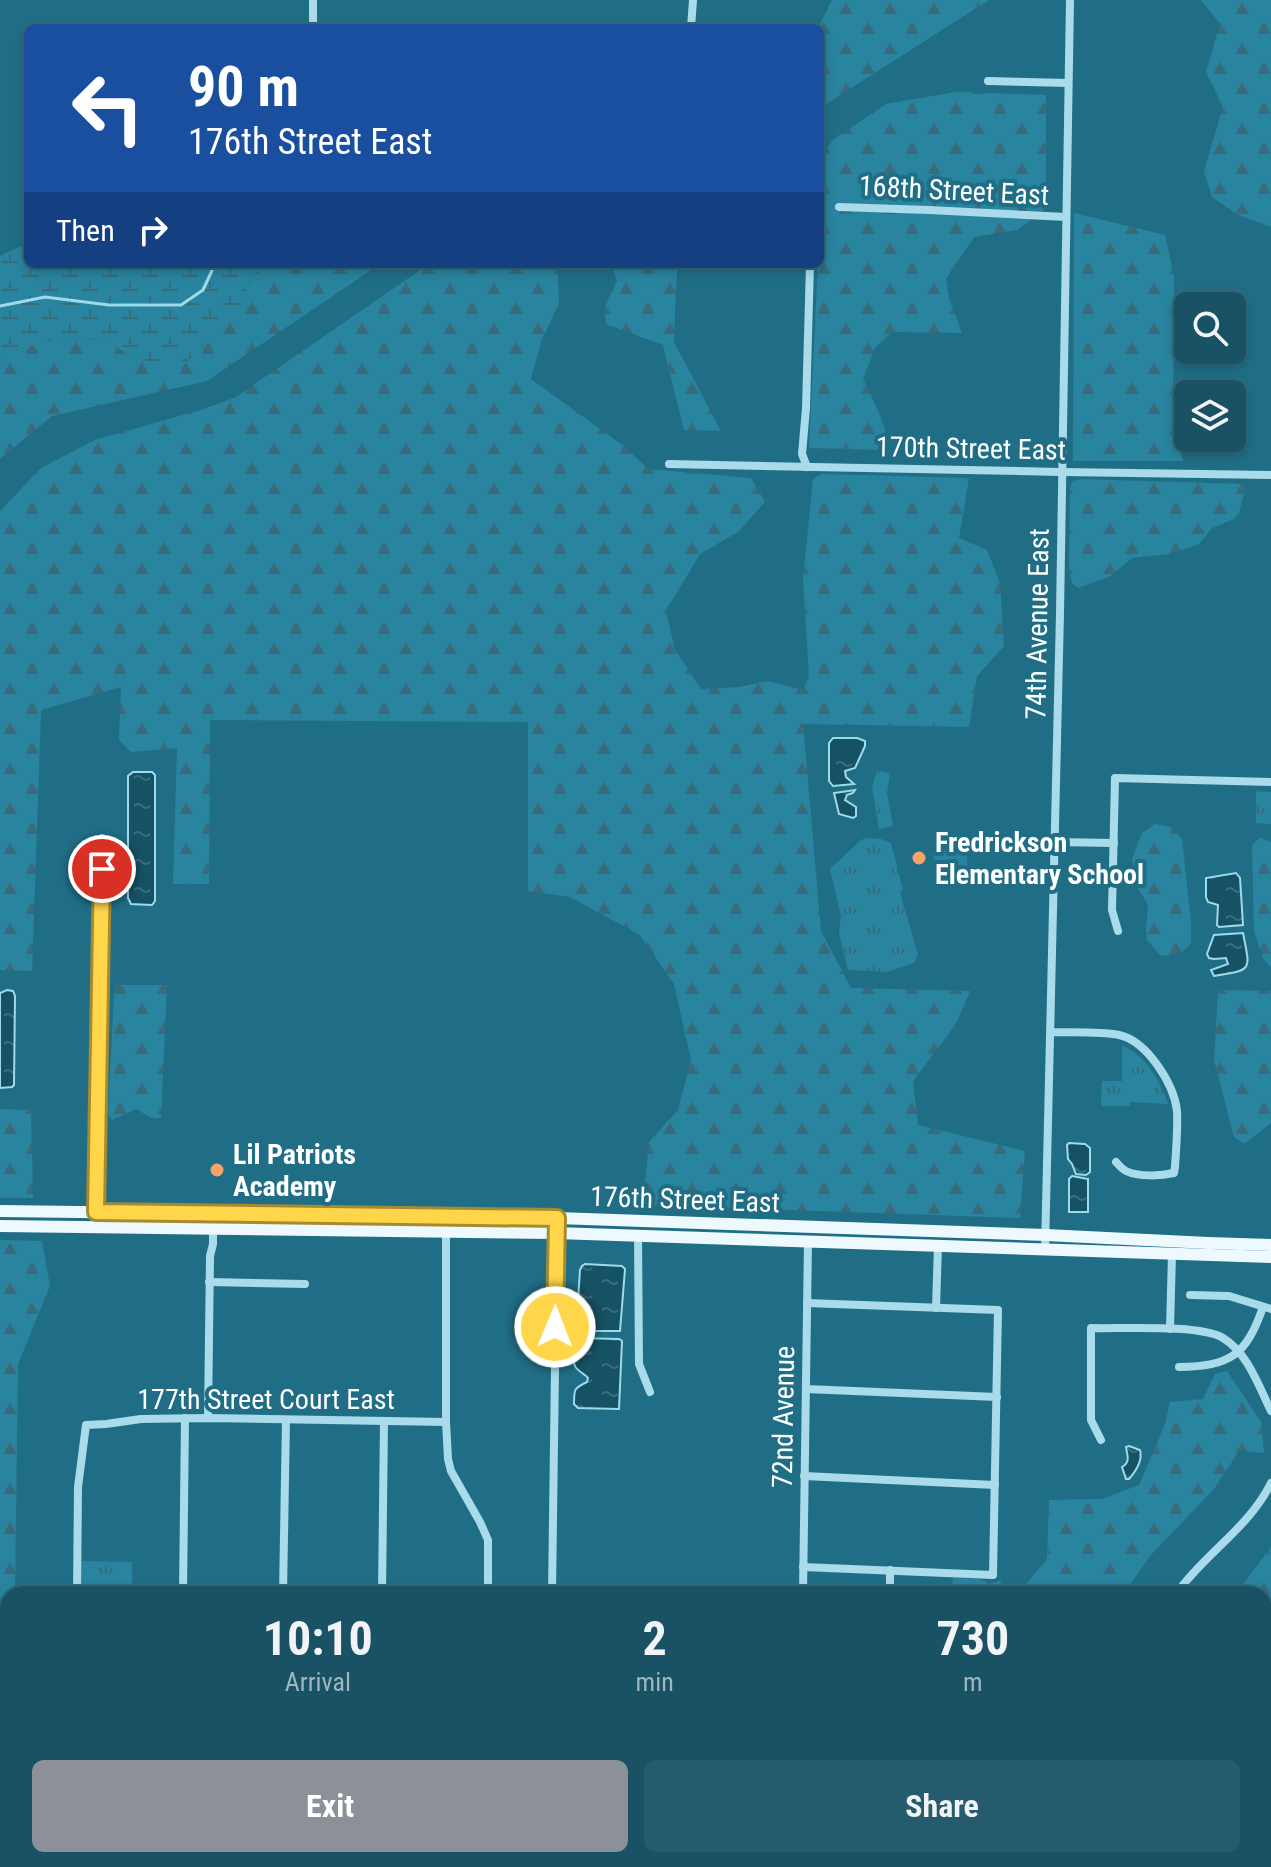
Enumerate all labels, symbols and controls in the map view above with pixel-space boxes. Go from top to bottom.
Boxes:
text: 90 m [188,54,299,120]
icon: left [56,56,160,160]
text: 176th Street East [188,121,432,163]
street label: 168th Street East [858,169,1050,212]
icon: right [131,208,175,252]
text: Then [56,213,115,248]
map controls [1174,292,1246,452]
button: search [1174,292,1246,364]
button: layers [1174,380,1246,452]
street label: 170th Street East [876,430,1066,467]
street label: 74th Avenue East [1019,528,1056,720]
place label: Fredrickson Elementary School [935,826,1144,891]
pin [68,835,136,903]
icon: arrive [80,847,124,891]
marker: Fredrickson Elementary School [910,849,928,867]
place label: Lil Patriots Academy [233,1138,356,1203]
marker: Lil Patriots Academy [208,1161,226,1179]
street label: 176th Street East [589,1180,781,1219]
position arrow [513,1285,597,1369]
street label: 72nd Avenue [766,1346,801,1488]
street label: 177th Street Court East [137,1383,395,1416]
text: 10:10 [263,1610,373,1667]
text: 2 [643,1610,667,1667]
text: 730 [936,1610,1009,1667]
text: Arrival [285,1667,351,1697]
text: min [636,1667,674,1697]
text: m [963,1667,983,1697]
button: Exit [32,1760,628,1852]
button: Share [644,1760,1240,1852]

